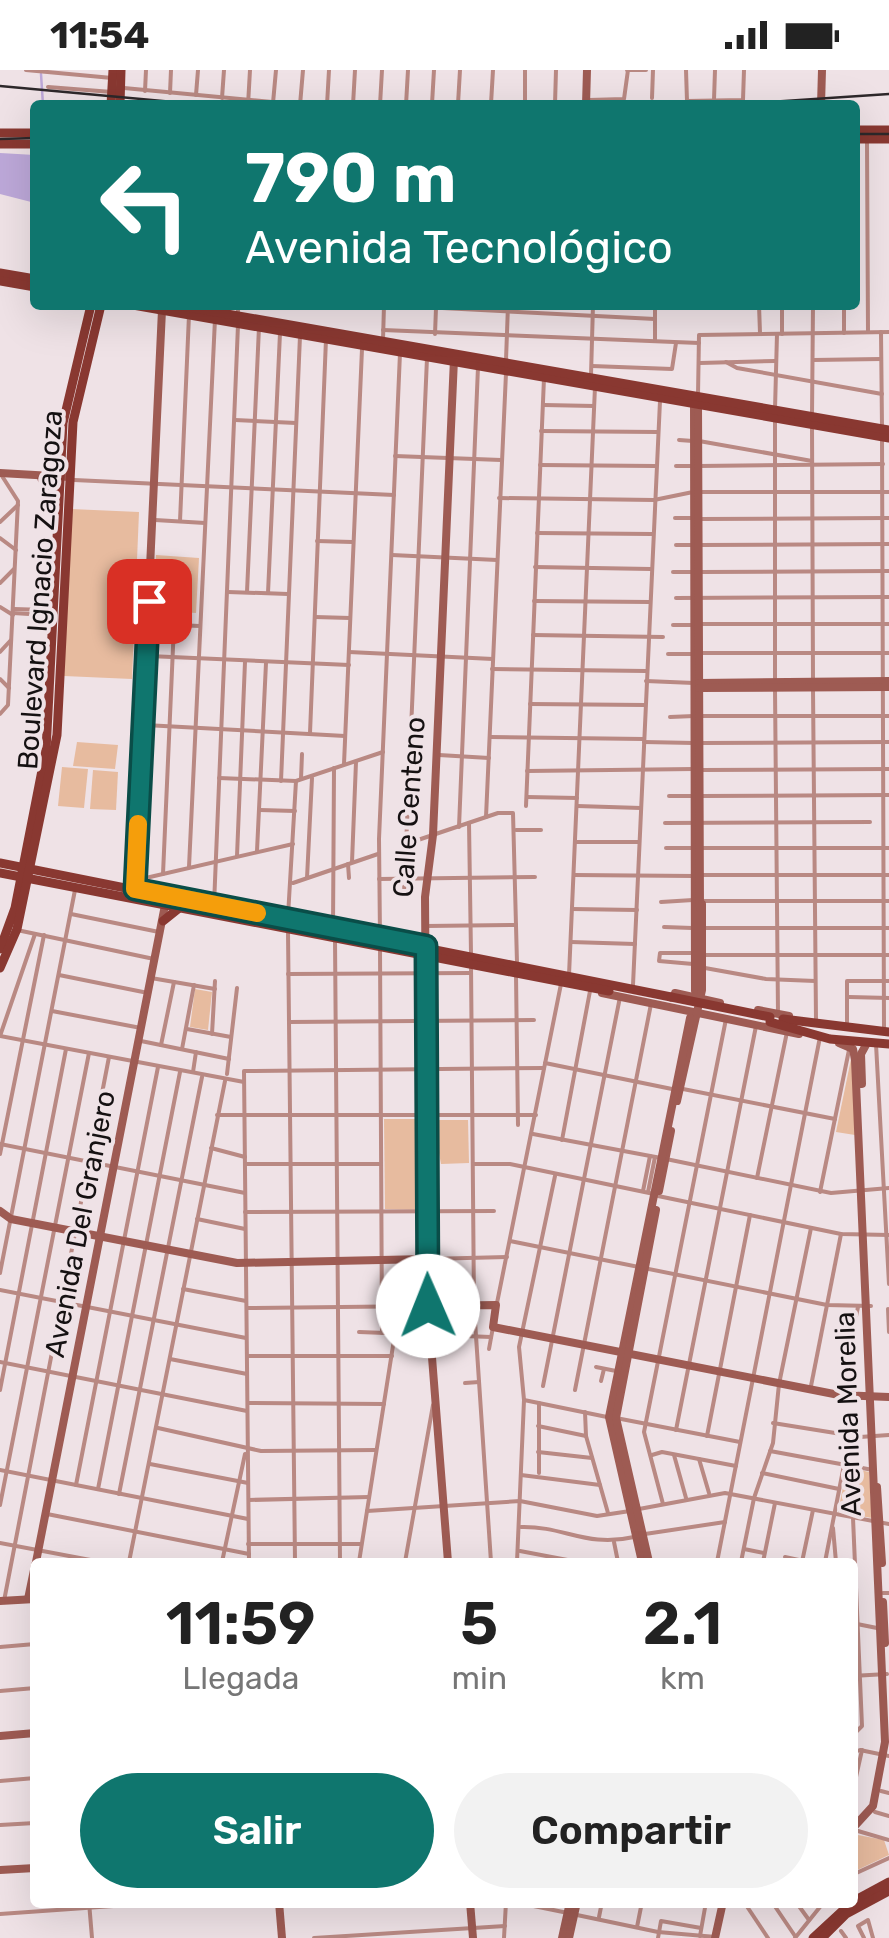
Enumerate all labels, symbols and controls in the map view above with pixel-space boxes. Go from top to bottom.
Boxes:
text: 11:54 [50,12,149,58]
text: 790 m [245,137,457,220]
icon: left [80,140,210,270]
text: Avenida Tecnológico [245,221,673,274]
street label: Boulevard Ignacio Zaragoza [11,409,69,771]
pin [107,559,192,644]
icon: arrive [122,574,177,629]
street label: Calle Centeno [386,716,432,898]
street label: Avenida Del Granjero [38,1088,122,1360]
position arrow [376,1254,480,1358]
street label: Avenida Morelia [828,1311,868,1517]
text: 11:59 [166,1588,316,1659]
text: 5 [460,1588,498,1659]
text: 2.1 [643,1588,722,1659]
text: Llegada [182,1659,299,1697]
text: min [452,1659,507,1697]
text: km [660,1659,705,1697]
button: Salir [80,1773,434,1888]
button: Compartir [454,1773,808,1888]

